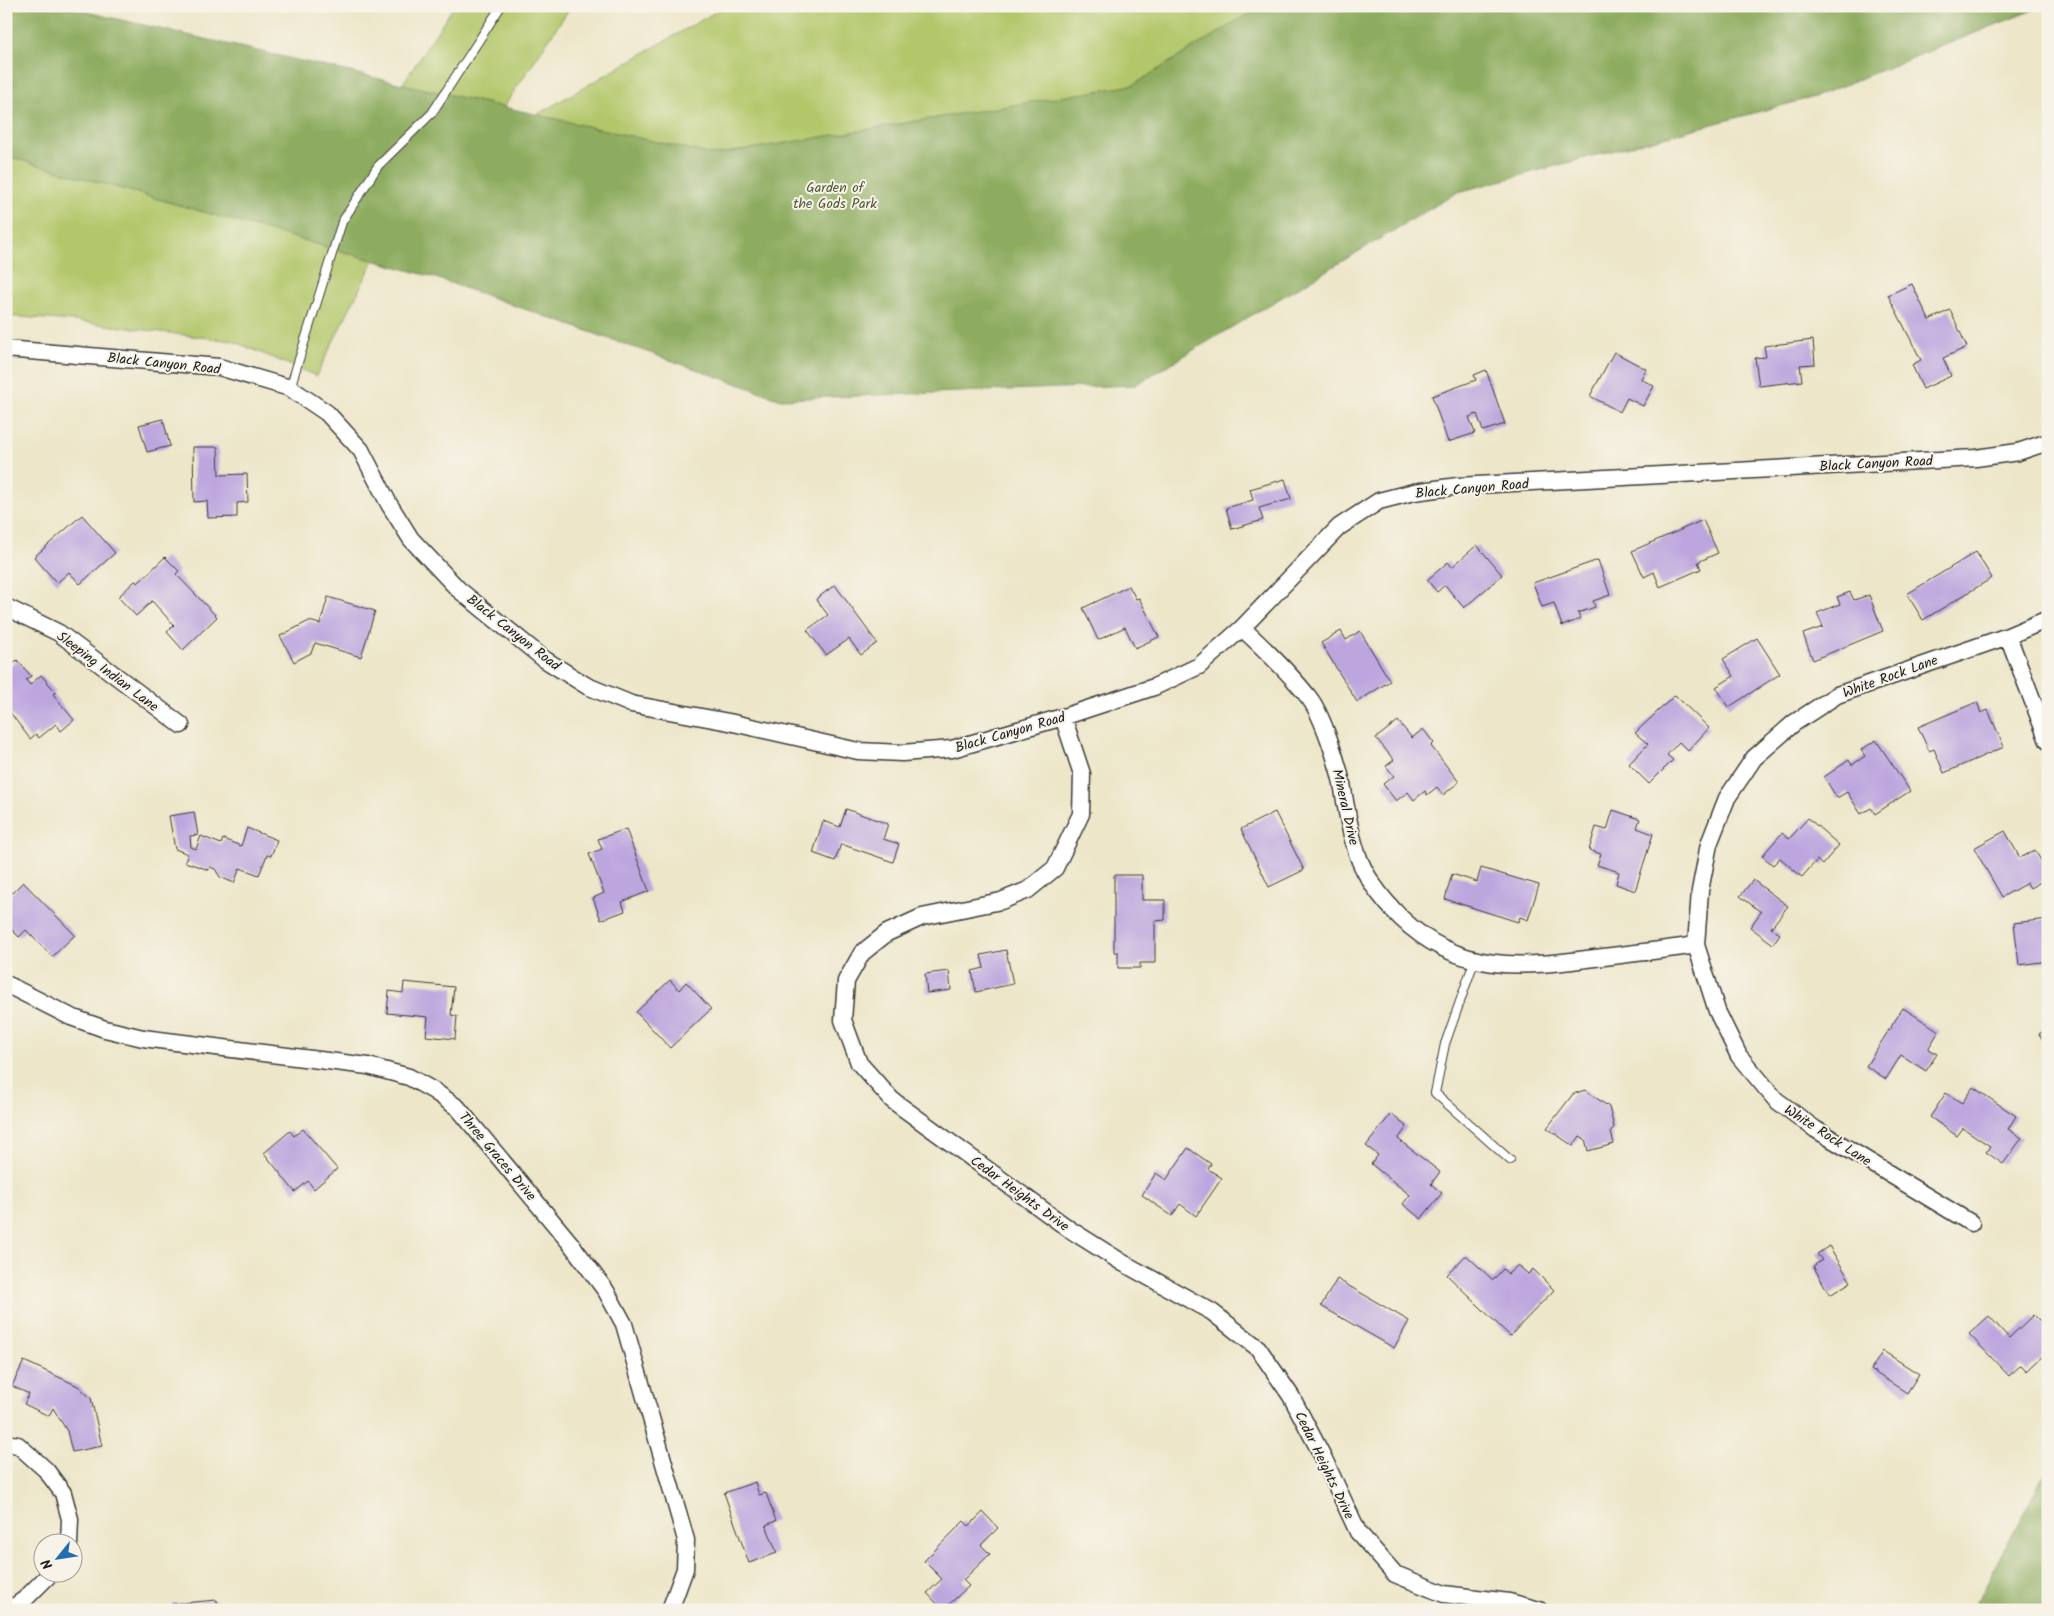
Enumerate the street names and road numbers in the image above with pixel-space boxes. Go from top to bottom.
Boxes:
street label: Black Canyon Road [106,347,223,381]
street label: Black Canyon Road [1819,450,1934,478]
street label: Black Canyon Road [1414,473,1531,505]
street label: Black Canyon Road [462,589,566,677]
street label: Sleeping Indian Lane [52,626,164,718]
street label: White Rock Lane [1840,649,1942,704]
street label: Black Canyon Road [953,706,1069,759]
street label: Mineral Drive [1326,767,1365,848]
street label: White Rock Lane [1780,1099,1876,1173]
street label: Three Graces Drive [453,1107,542,1207]
street label: Cedar Heights Drive [965,1150,1074,1238]
street label: Cedar Heights Drive [1288,1408,1360,1524]

